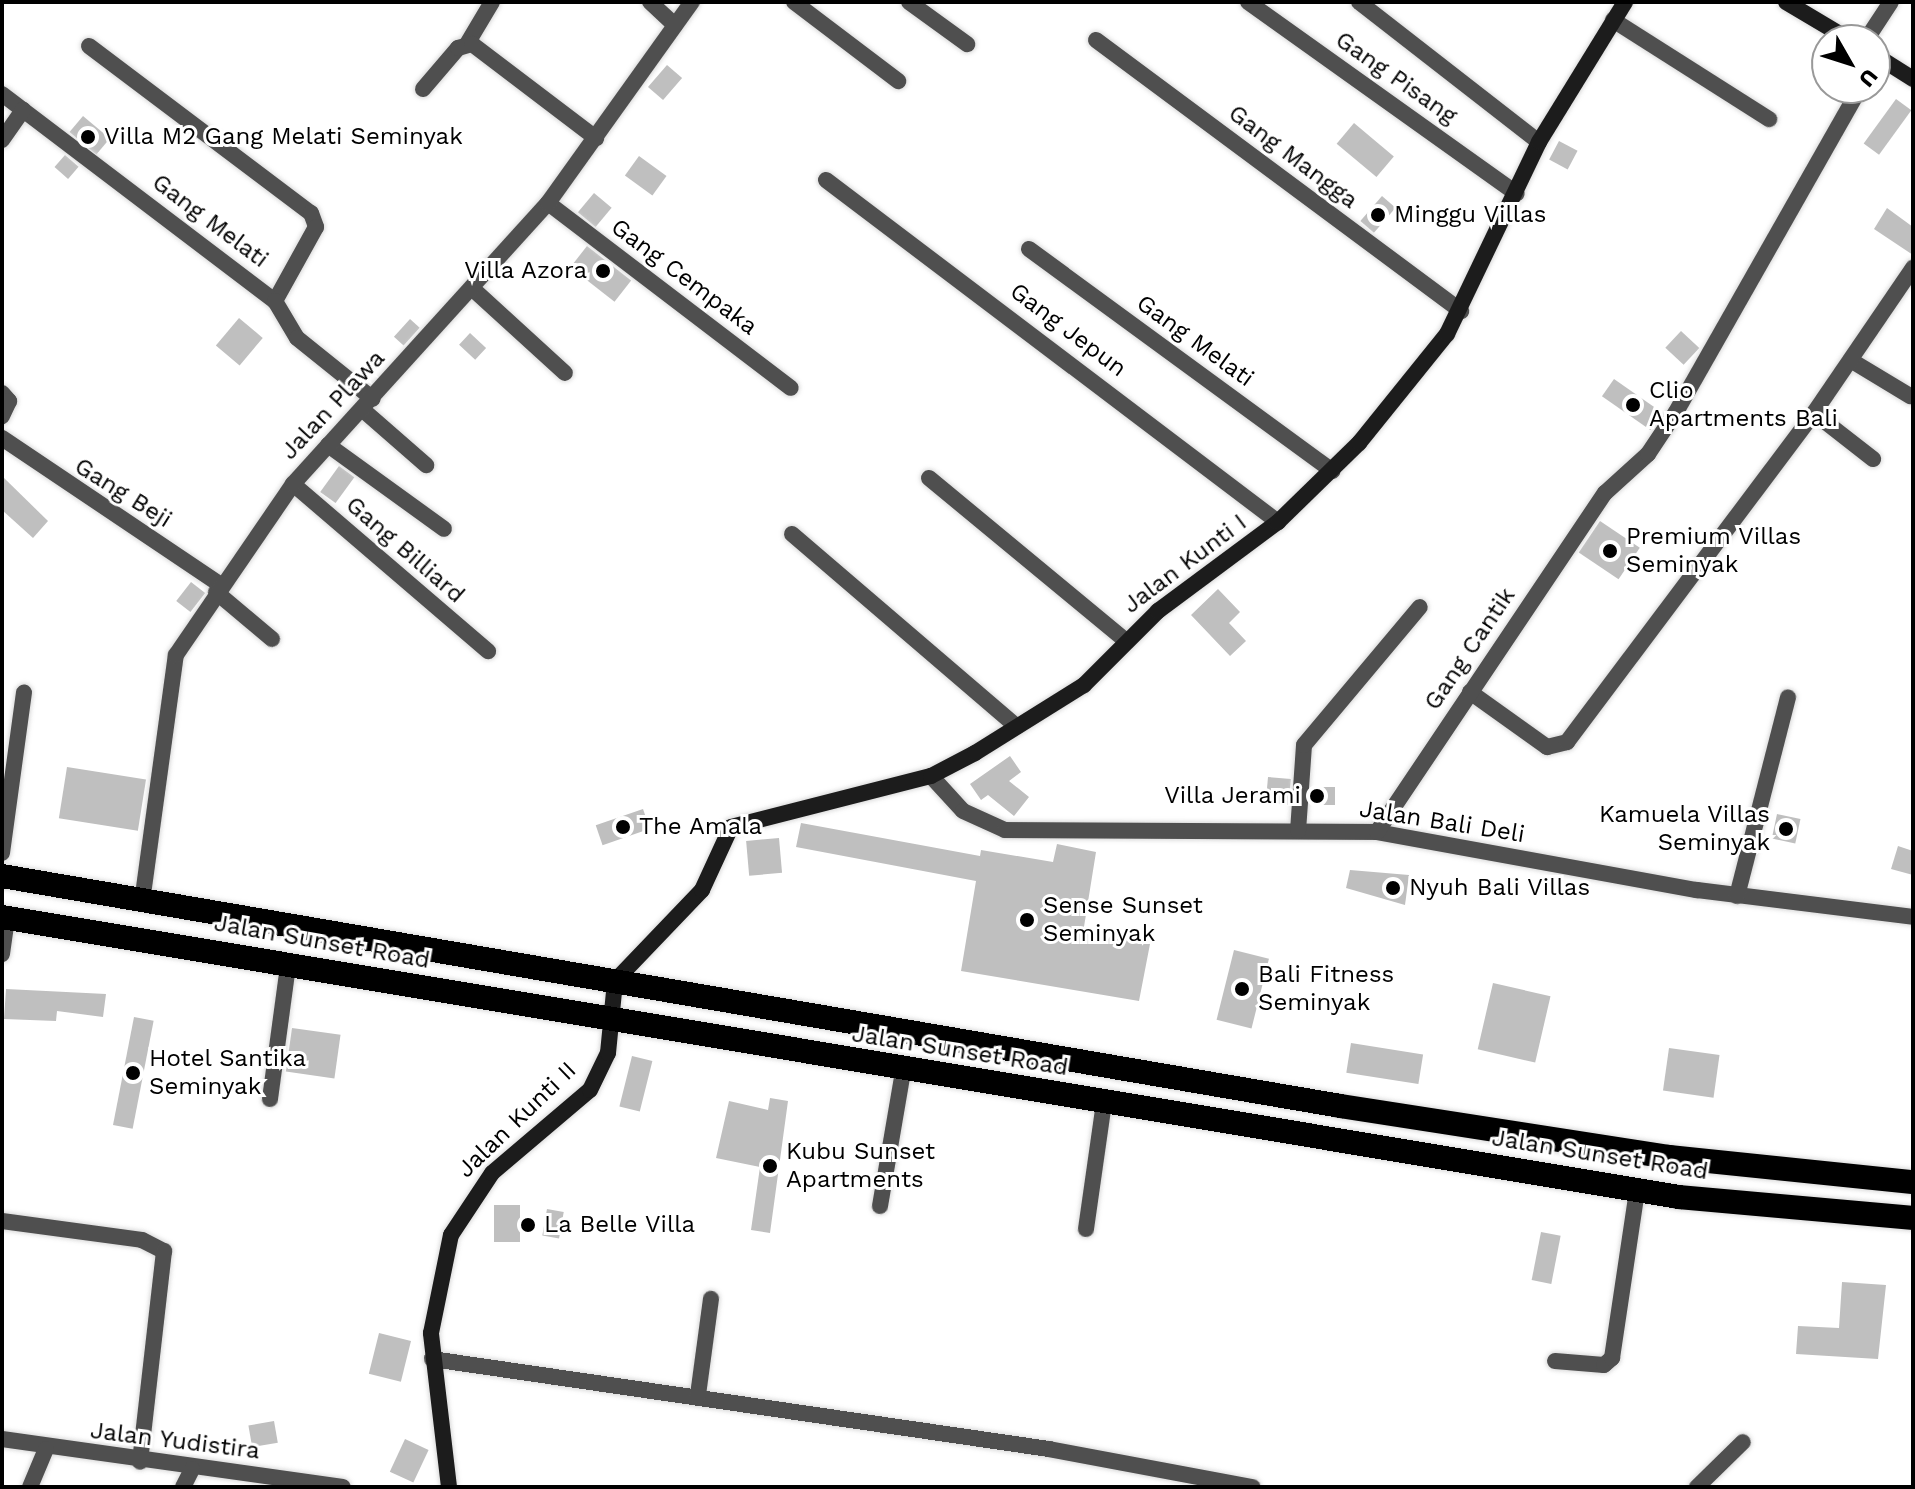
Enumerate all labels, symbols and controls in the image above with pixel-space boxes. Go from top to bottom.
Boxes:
north arrow [1811,24,1891,104]
street label: Gang Pisang [1330,26,1462,130]
text: U [1854,64,1883,92]
street label: Gang Mangga [1223,99,1363,215]
place label: Villa M2 Gang Melati Seminyak [104,123,463,151]
marker: Villa M2 Gang Melati Seminyak [79,128,97,146]
street label: Gang Melati [146,168,274,274]
place label: Minggu Villas [1394,201,1547,229]
marker: Minggu Villas [1369,206,1387,224]
street label: Gang Cempaka [605,213,763,341]
place label: Villa Azora [463,257,587,285]
marker: Villa Azora [594,262,612,280]
street label: Gang Jepun [1004,277,1132,383]
street label: Gang Melati [1131,289,1259,393]
street label: Jalan Plawa [275,344,391,466]
place label: Clio Apartments Bali [1649,377,1838,433]
marker: Clio Apartments Bali [1624,396,1642,414]
street label: Gang Beji [69,452,177,534]
street label: Gang Billiard [340,491,470,609]
street label: Jalan Kunti I [1118,508,1252,620]
place label: Premium Villas Seminyak [1626,523,1802,579]
marker: Premium Villas Seminyak [1601,542,1619,560]
street label: Gang Cantik [1418,582,1522,716]
place label: Villa Jerami [1163,782,1301,810]
marker: Villa Jerami [1308,787,1326,805]
street label: Jalan Bali Deli [1357,795,1527,849]
place label: Kamuela Villas Seminyak [1598,801,1770,857]
place label: The Amala [639,813,763,841]
marker: The Amala [614,818,632,836]
marker: Kamuela Villas Seminyak [1777,820,1795,838]
place label: Nyuh Bali Villas [1409,874,1591,902]
marker: Nyuh Bali Villas [1384,879,1402,897]
place label: Sense Sunset Seminyak [1043,892,1203,948]
street label: Jalan Sunset Road [212,909,432,975]
marker: Sense Sunset Seminyak [1018,911,1036,929]
place label: Bali Fitness Seminyak [1258,961,1394,1017]
marker: Bali Fitness Seminyak [1233,980,1251,998]
street label: Jalan Sunset Road [850,1020,1070,1082]
place label: Hotel Santika Seminyak [149,1045,307,1101]
street label: Jalan Kunti II [452,1056,582,1184]
marker: Hotel Santika Seminyak [124,1064,142,1082]
street label: Jalan Sunset Road [1490,1124,1710,1186]
place label: Kubu Sunset Apartments [786,1138,935,1194]
marker: Kubu Sunset Apartments [761,1157,779,1175]
place label: La Belle Villa [544,1211,697,1239]
marker: La Belle Villa [519,1216,537,1234]
street label: Jalan Yudistira [88,1416,262,1466]

